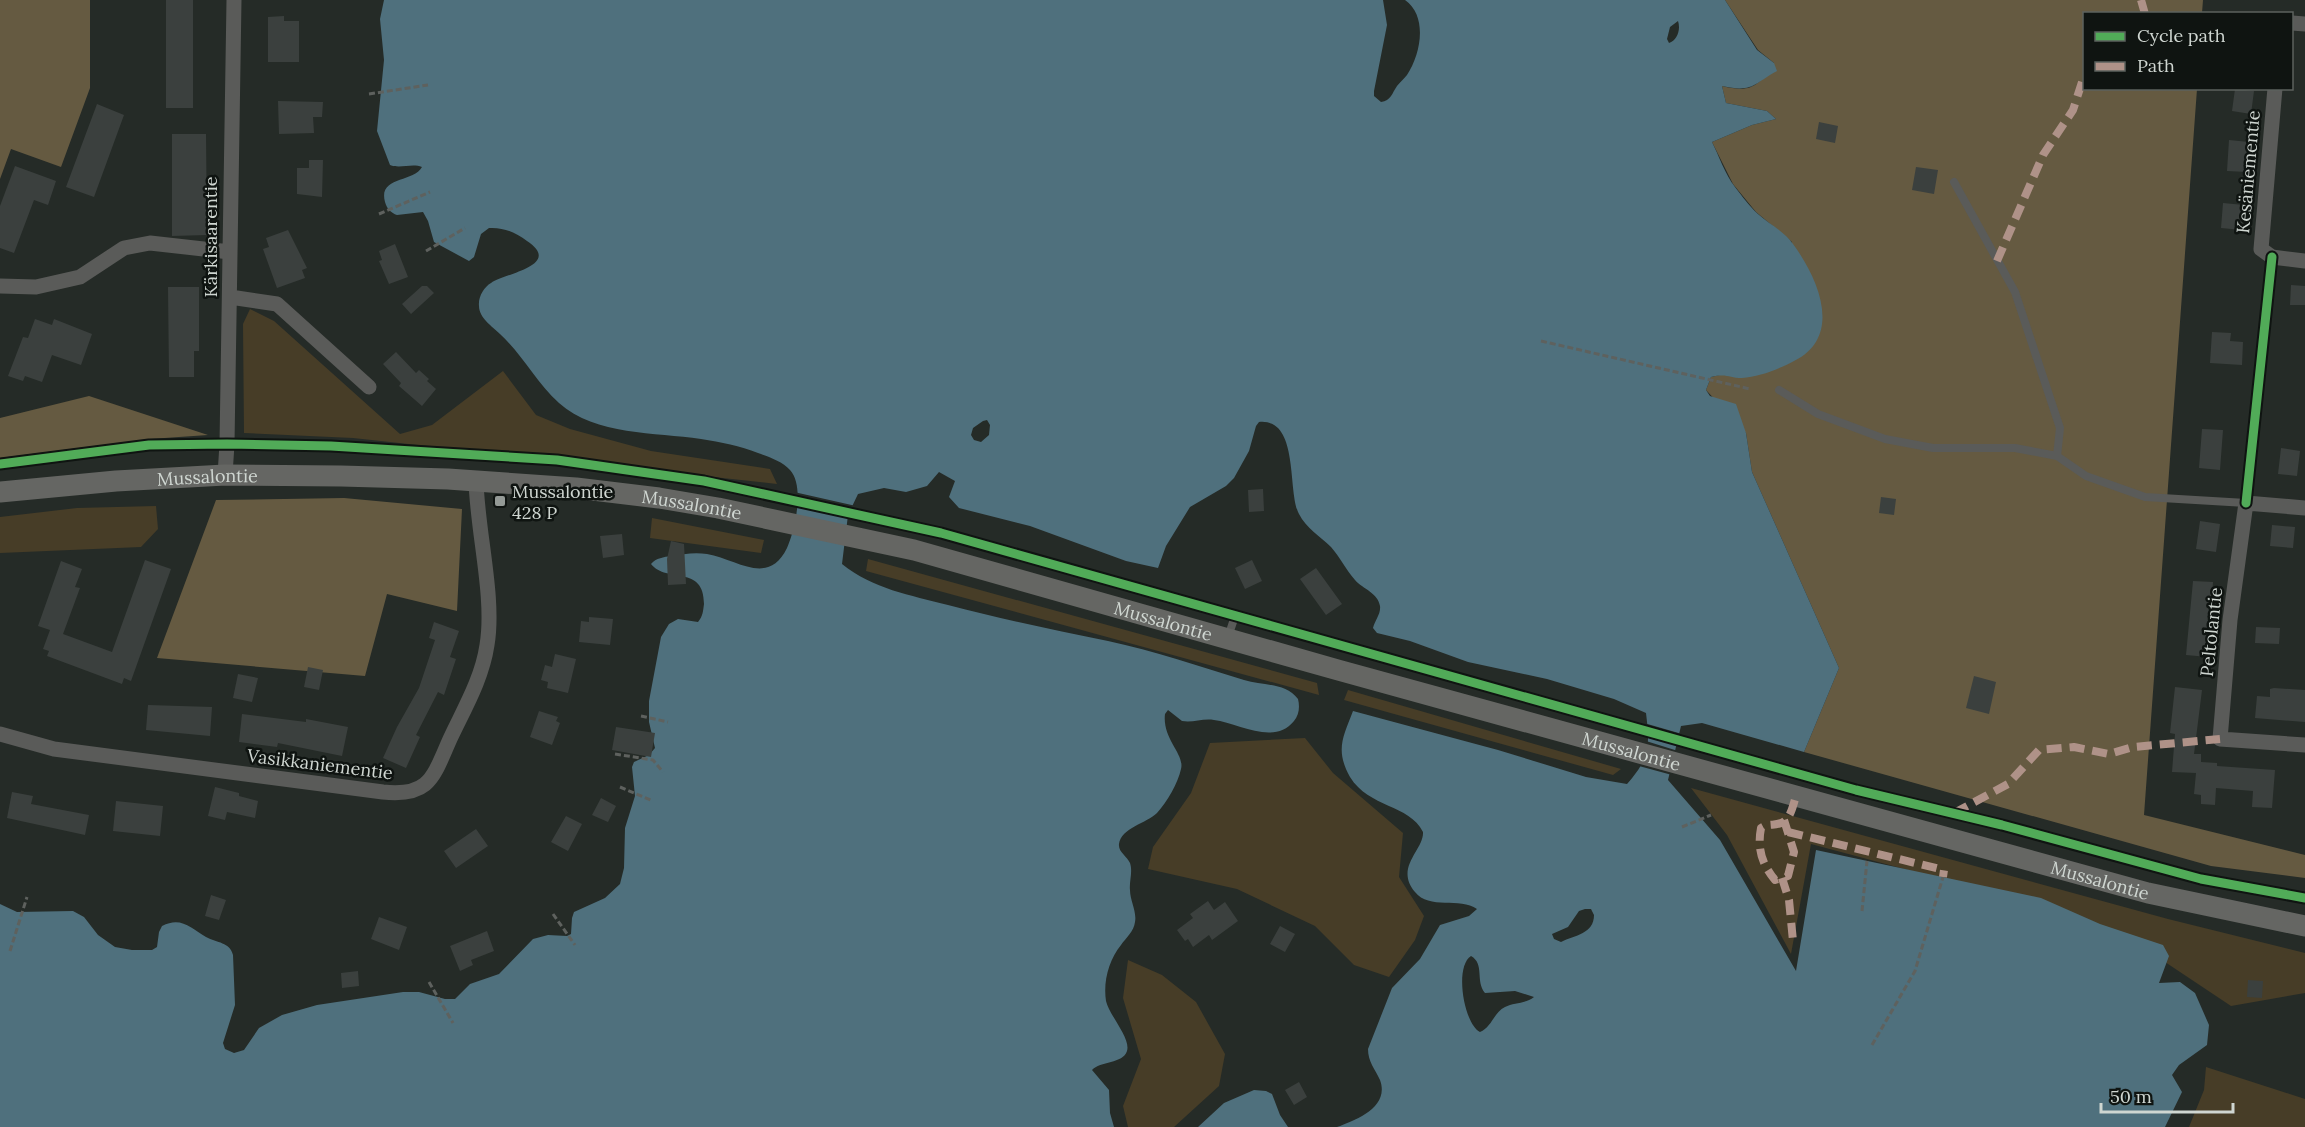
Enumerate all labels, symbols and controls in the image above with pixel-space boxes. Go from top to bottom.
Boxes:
legend [2083,12,2293,90]
text: Cycle path [2137,24,2226,47]
text: Path [2137,54,2175,77]
street label: Kesäniementie [2231,109,2265,235]
street label: Kärkisaarentie [199,176,222,297]
street label: Mussalontie [156,463,258,490]
place label: Mussalontie 428 P [512,480,613,524]
street label: Mussalontie [640,485,744,524]
marker: Mussalontie 428 P [493,494,507,508]
street label: Peltolantie [2195,586,2227,678]
street label: Mussalontie [1111,596,1215,645]
street label: Mussalontie [1580,726,1684,775]
street label: Vasikkaniementie [245,744,394,784]
street label: Mussalontie [2048,855,2152,904]
scale bar [2101,1076,2233,1114]
text: 50 m [2110,1085,2152,1108]

